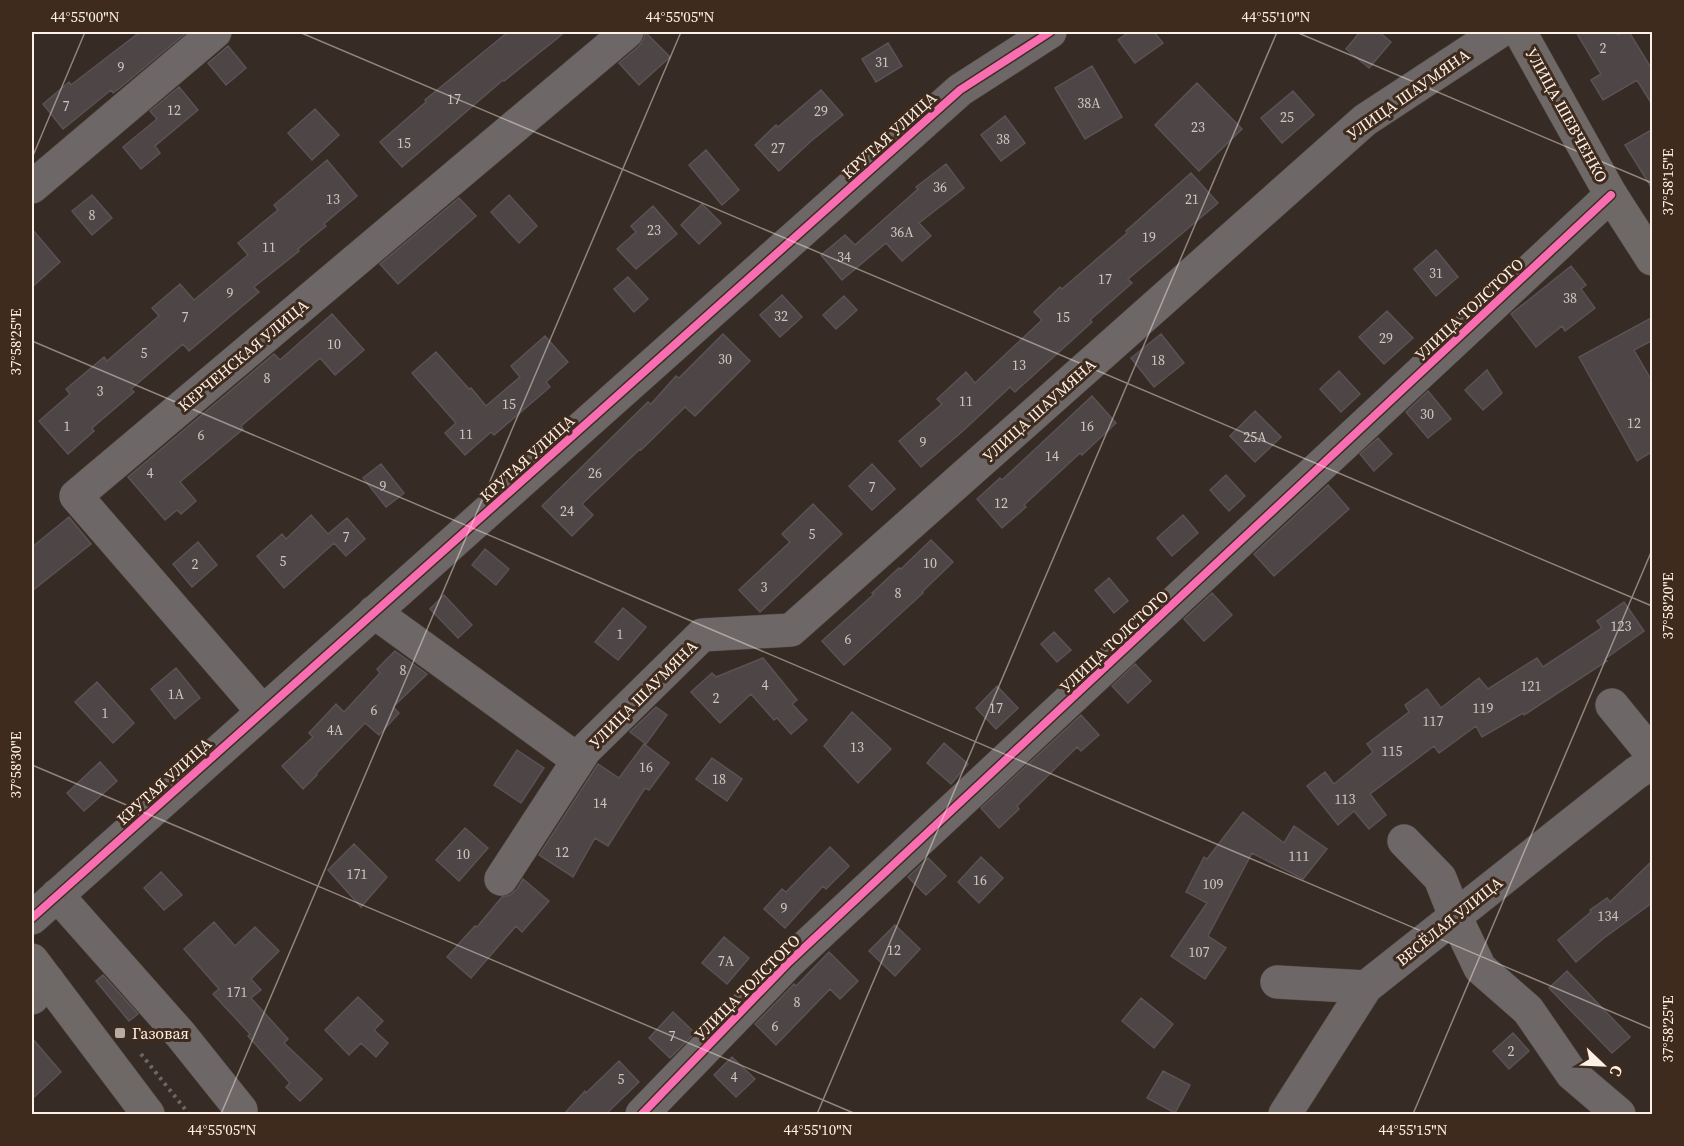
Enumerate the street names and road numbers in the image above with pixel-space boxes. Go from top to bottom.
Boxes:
street label: УЛИЦА ШАУМЯНА [1342,43,1474,145]
street label: УЛИЦА ШЕВЧЕНКО [1521,44,1613,186]
street label: КРУТАЯ УЛИЦА [837,86,941,183]
street label: УЛИЦА ТОЛСТОГО [1410,253,1528,365]
street label: КЕРЧЕНСКАЯ УЛИЦА [173,294,313,416]
street label: УЛИЦА ШАУМЯНА [978,353,1101,467]
street label: КРУТАЯ УЛИЦА [475,409,579,506]
street label: УЛИЦА ТОЛСТОГО [1055,585,1173,697]
street label: УЛИЦА ШАУМЯНА [584,635,702,753]
street label: КРУТАЯ УЛИЦА [112,732,216,829]
street label: ВЕСЁЛАЯ УЛИЦА [1391,871,1507,971]
street label: УЛИЦА ТОЛСТОГО [689,929,805,1045]

